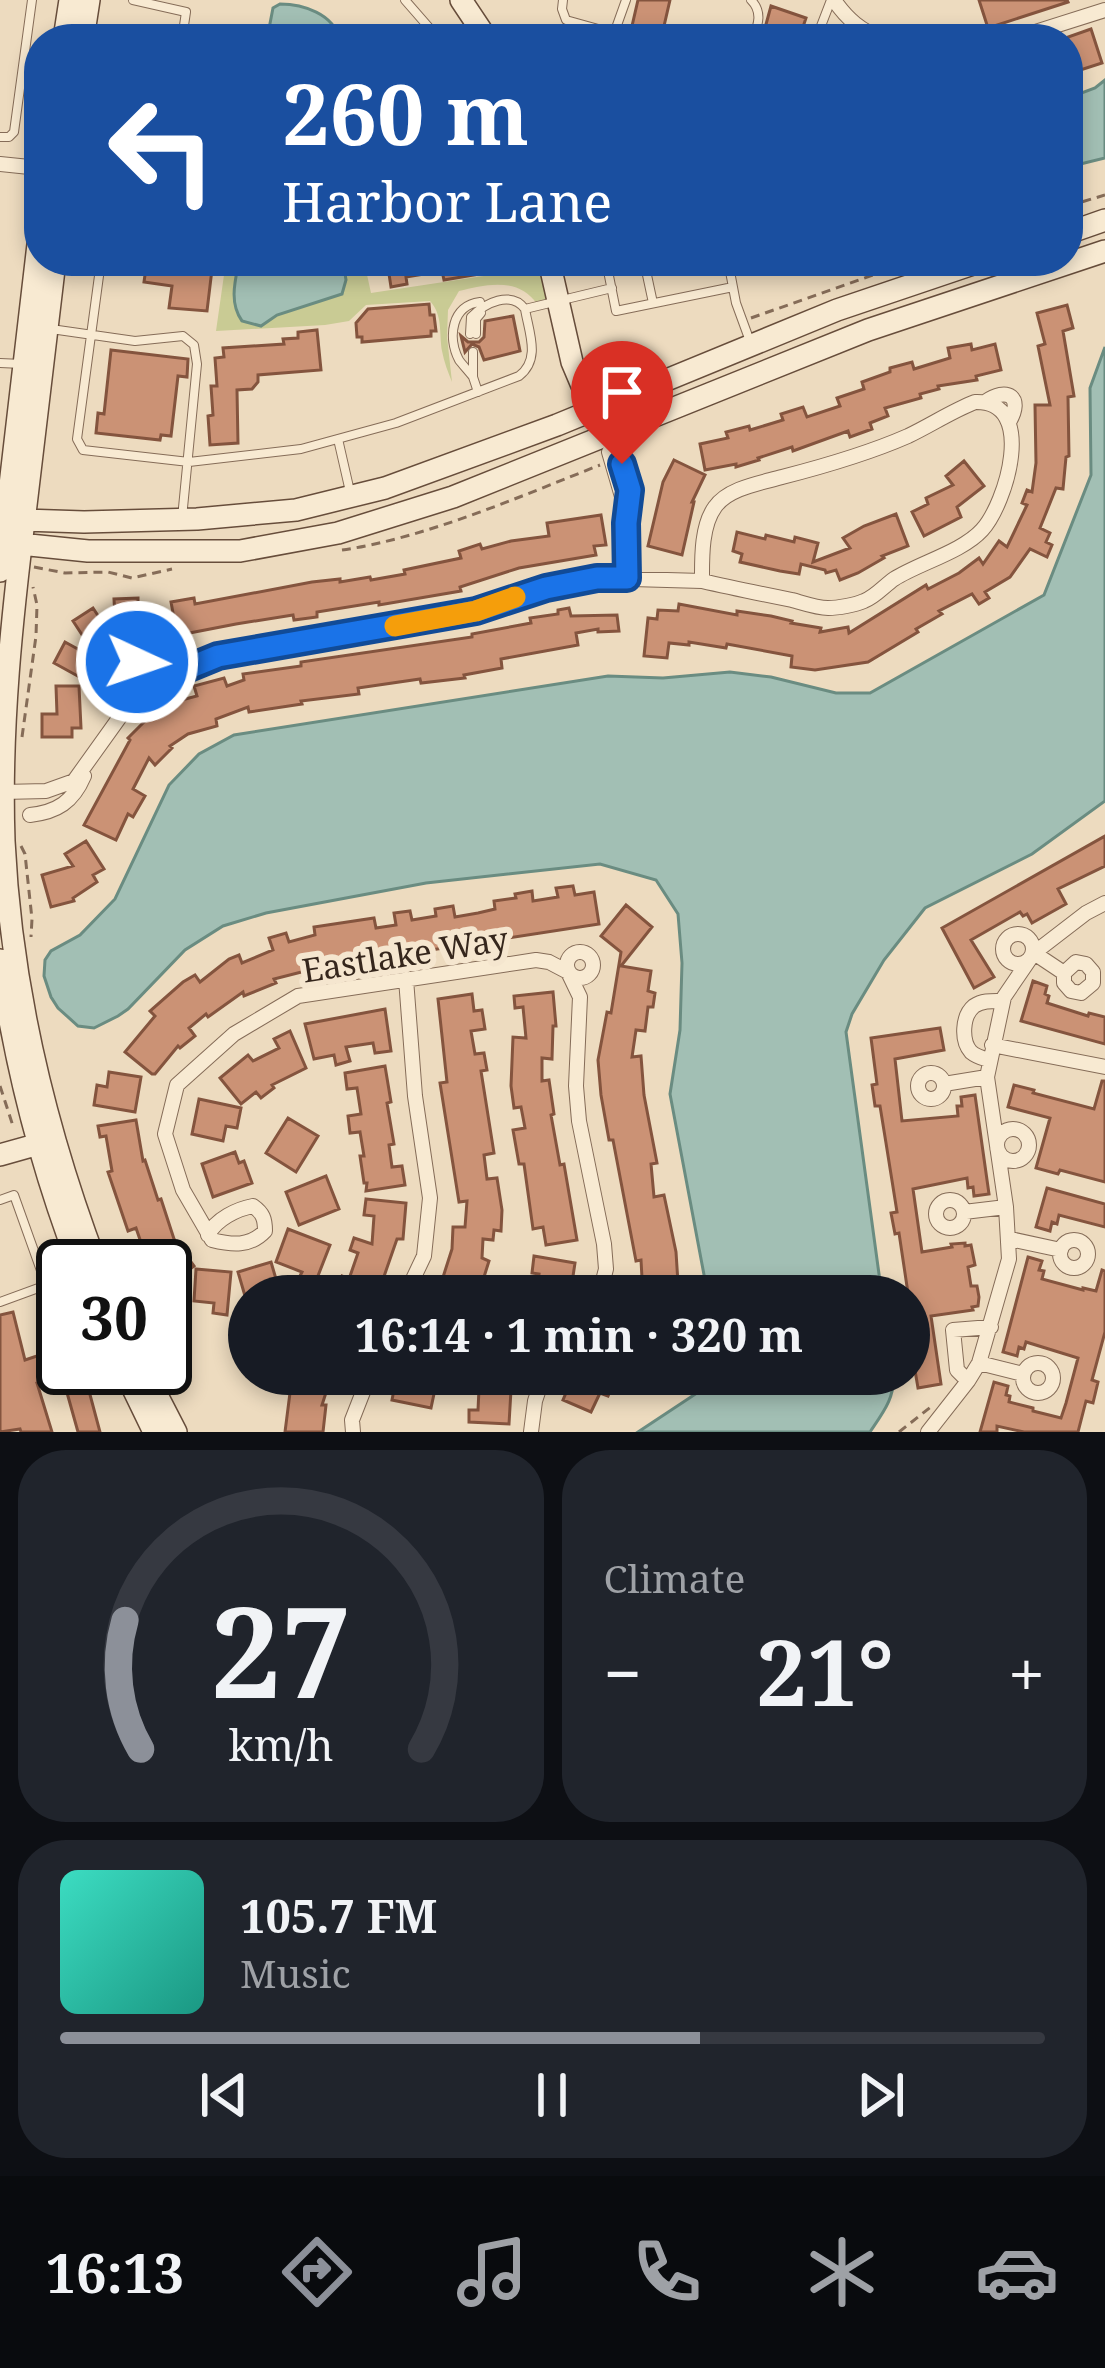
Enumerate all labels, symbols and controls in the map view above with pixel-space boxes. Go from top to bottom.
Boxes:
text: 260 m [282,55,529,170]
icon: left [84,72,240,228]
text: Harbor Lane [282,164,612,238]
pin [571,341,673,464]
icon: arrive [589,359,655,425]
position arrow [74,599,200,725]
street label: Eastlake Way [299,915,512,993]
speed limit sign: 30 [36,1239,192,1395]
text: 16:14 · 1 min · 320 m [355,1304,803,1365]
text: Climate [604,1551,745,1604]
text: 27 [210,1565,351,1735]
text: 21° [756,1610,894,1732]
text: − [604,1627,642,1717]
text: + [1008,1627,1045,1717]
text: km/h [228,1715,333,1774]
text: 105.7 FM [240,1885,437,1946]
text: Music [240,1946,351,1999]
icon: previous [191,2062,257,2128]
icon: pause [519,2062,585,2128]
icon: next [848,2062,914,2128]
icon: directions [275,2230,359,2314]
icon: music [450,2230,534,2314]
icon: phone [625,2230,709,2314]
icon: climate [800,2230,884,2314]
icon: car [975,2230,1059,2314]
text: 16:13 [46,2235,184,2309]

